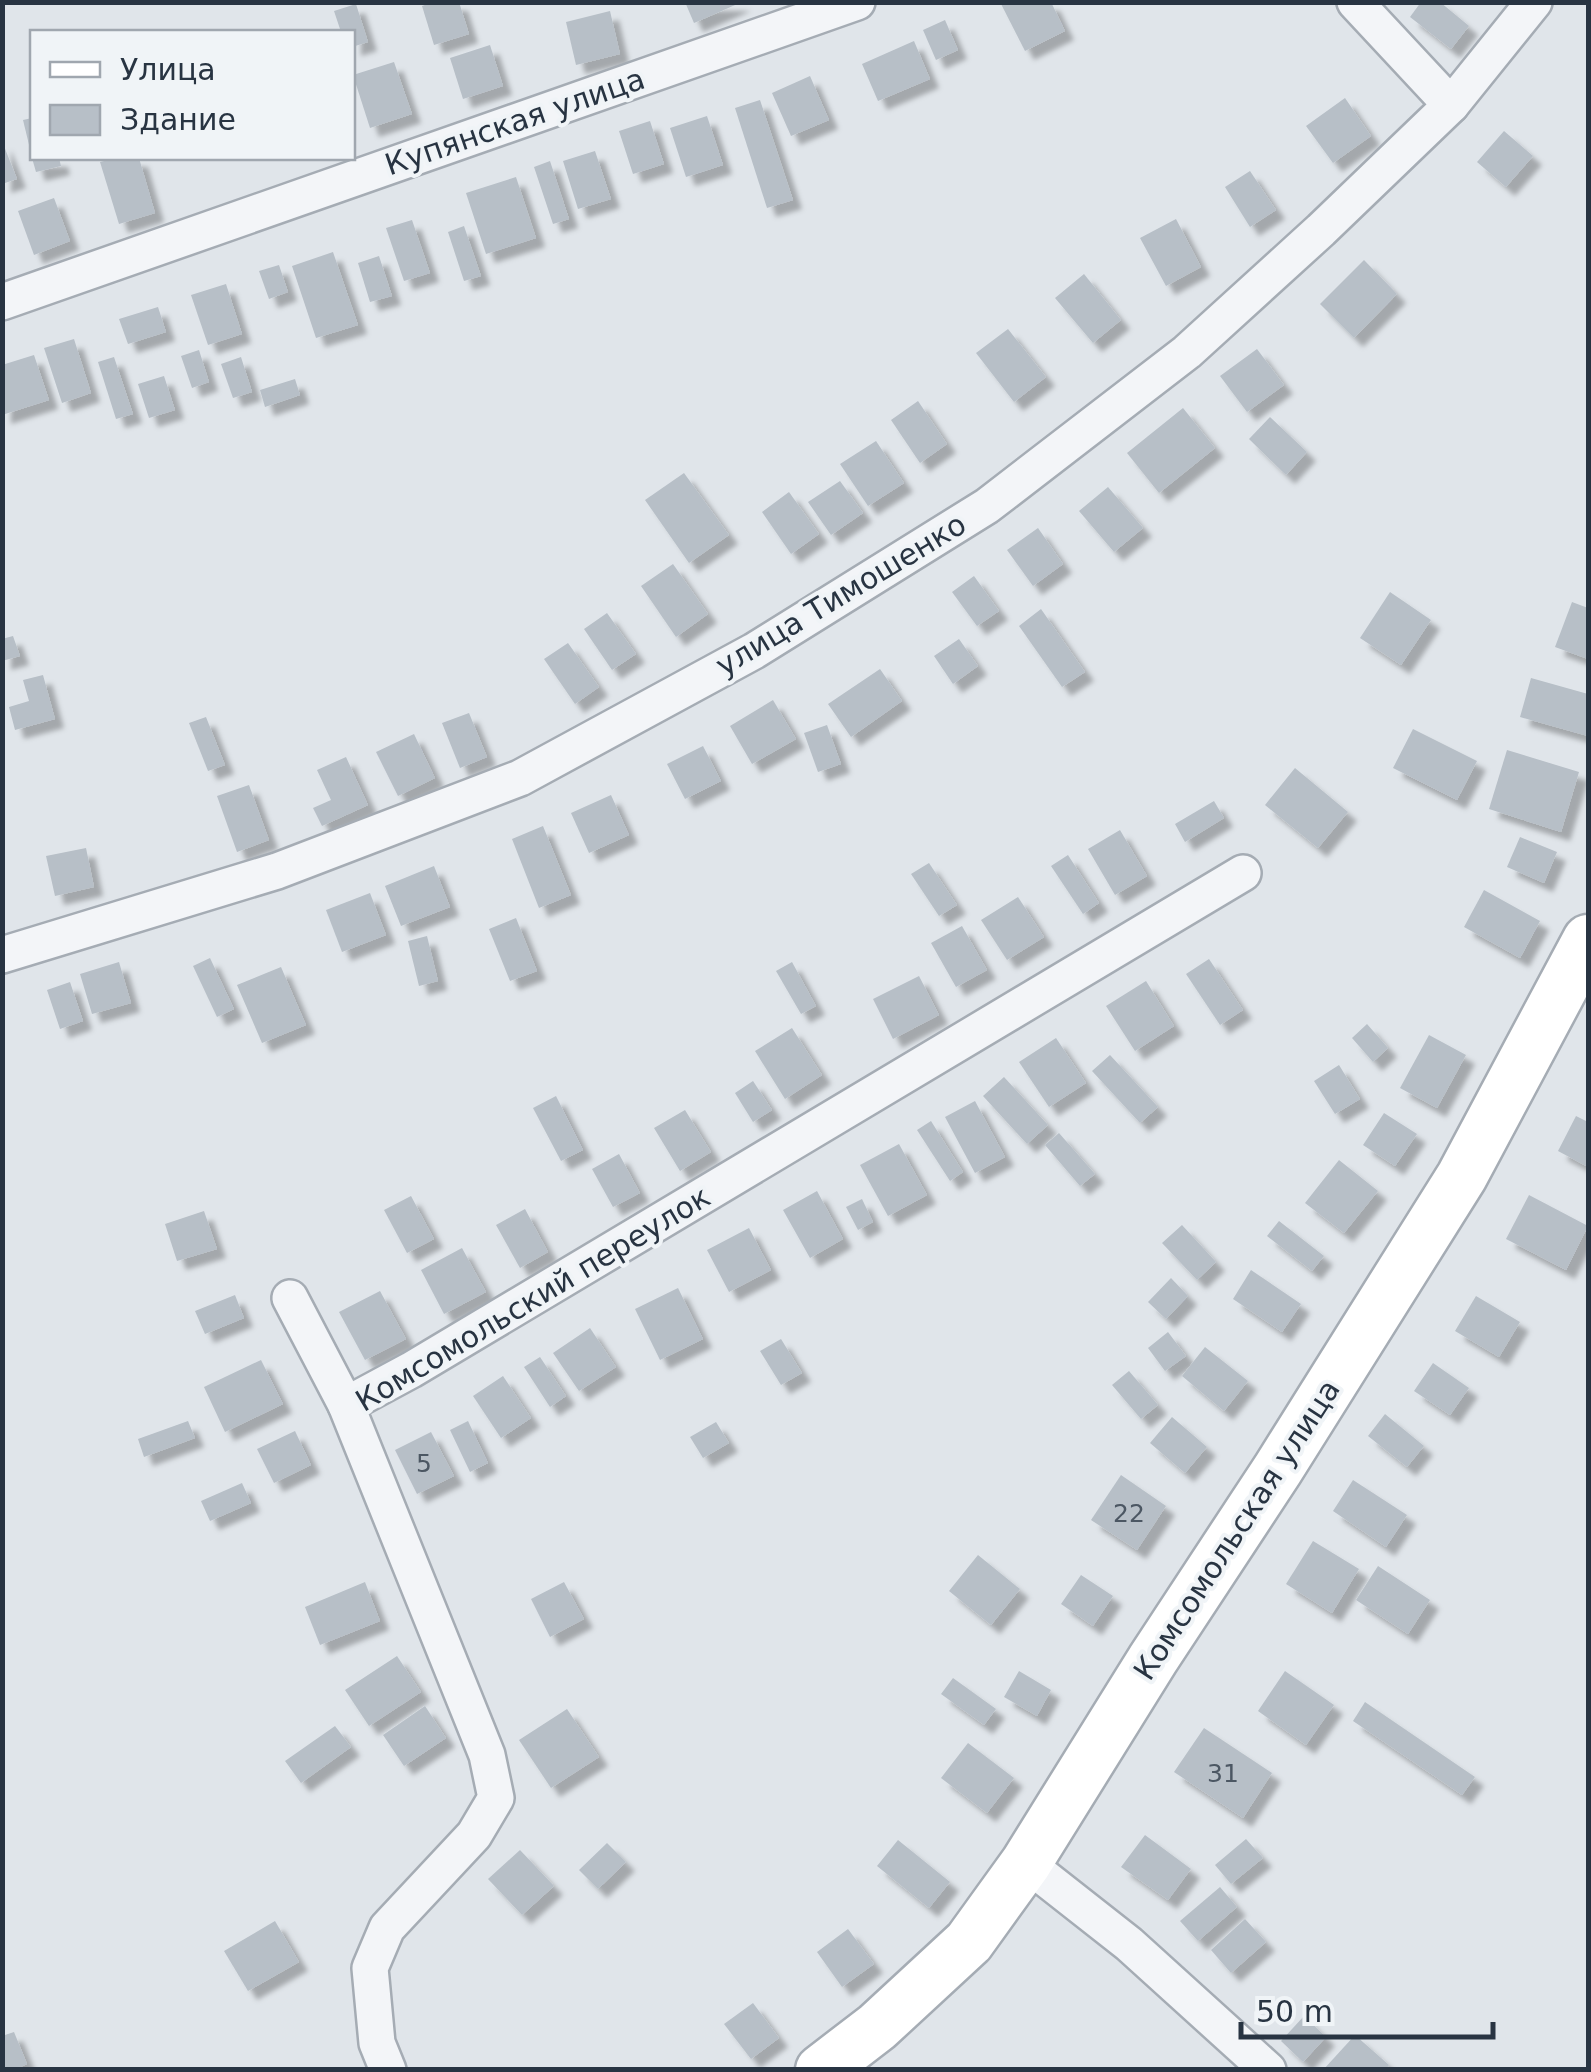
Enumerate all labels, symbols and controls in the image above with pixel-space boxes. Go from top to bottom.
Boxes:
legend [30,30,355,160]
text: Улица [120,52,216,87]
street label: Купянская улица [380,61,649,182]
text: Здание [120,102,236,137]
street label: улица Тимошенко [709,506,972,683]
street label: Комсомольский переулок [349,1179,716,1418]
street label: Комсомольская улица [1126,1373,1347,1686]
house number: 5 [416,1449,432,1478]
house number: 22 [1113,1499,1145,1528]
house number: 31 [1207,1759,1239,1788]
scale bar [1241,1977,1494,2039]
text: 50 m [1256,1994,1333,2029]

